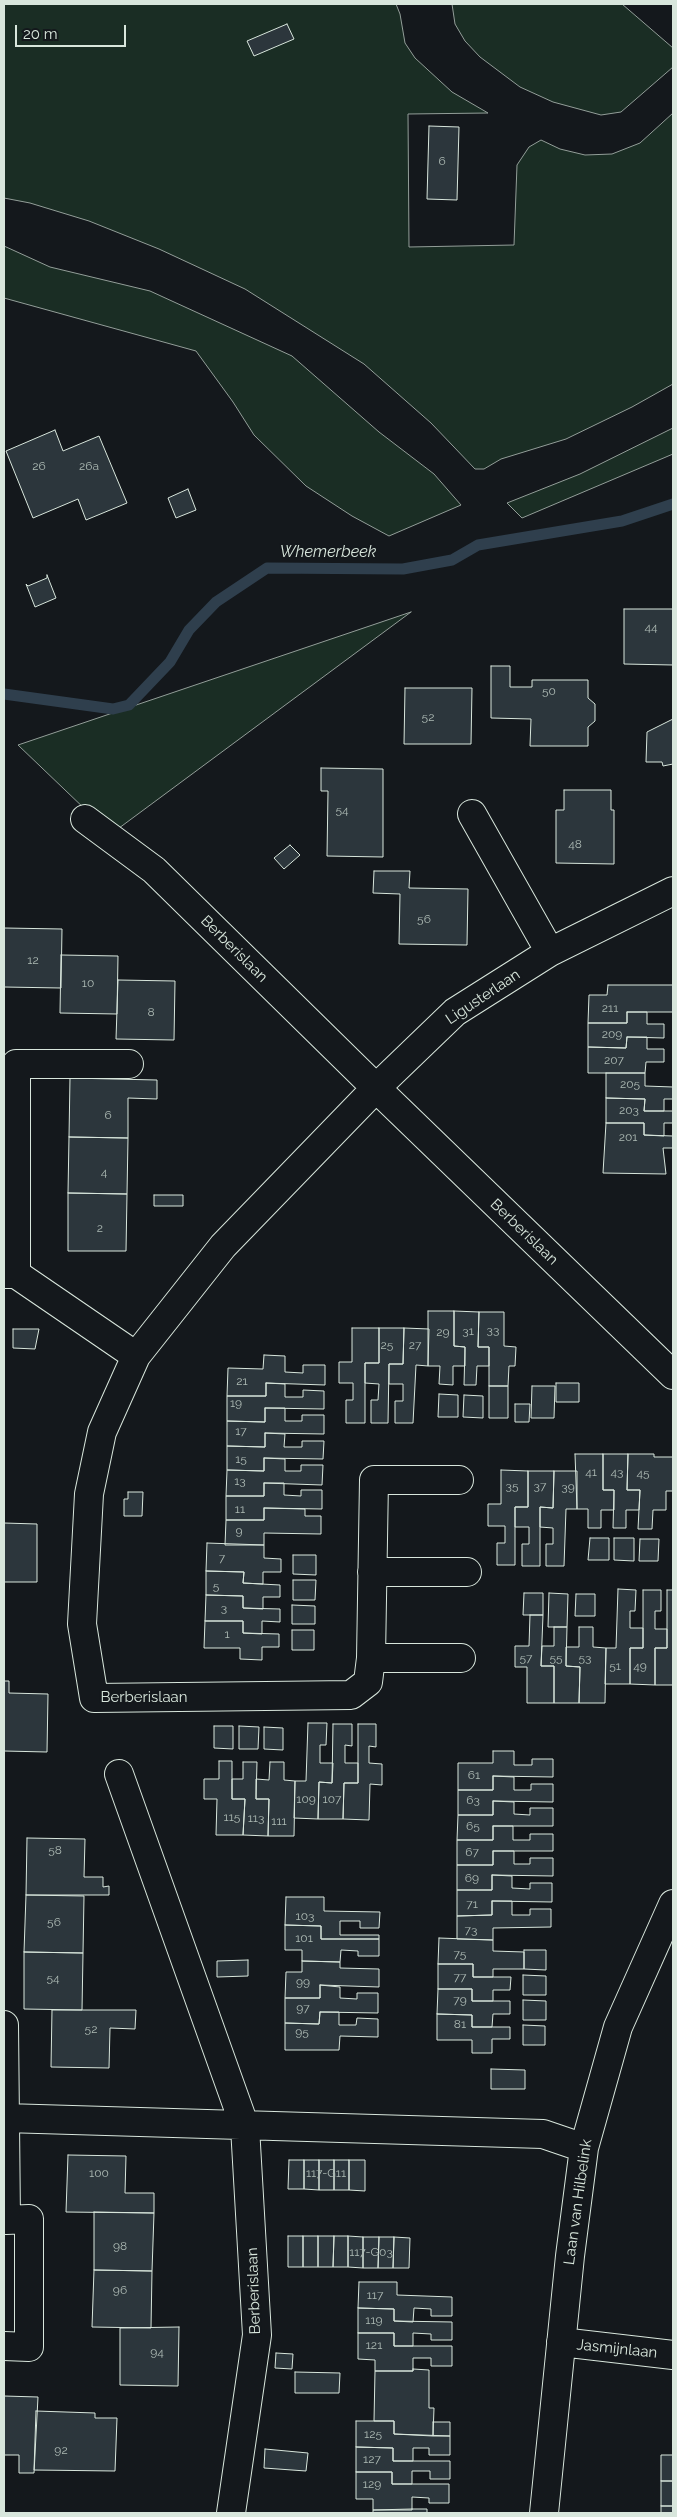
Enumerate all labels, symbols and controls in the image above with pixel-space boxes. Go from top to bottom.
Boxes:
scale bar [18,15,129,47]
text: 20 m [23,25,58,43]
house number: 6 [438,154,446,168]
house number: 26 [32,459,46,473]
house number: 26a [79,459,99,473]
water label: Whemerbeek [280,542,376,562]
house number: 44 [644,620,658,634]
house number: 50 [542,684,556,698]
house number: 52 [422,710,434,724]
house number: 54 [335,803,349,817]
house number: 48 [568,837,582,851]
street label: Berberislaan [197,912,271,986]
house number: 56 [417,912,431,926]
house number: 12 [27,953,39,967]
street label: Ligusterlaan [442,966,524,1028]
house number: 10 [82,976,94,990]
house number: 211 [602,1001,618,1015]
house number: 8 [147,1005,155,1019]
house number: 209 [602,1027,622,1041]
house number: 207 [604,1053,624,1067]
house number: 205 [620,1077,640,1091]
house number: 203 [619,1103,639,1117]
house number: 6 [104,1108,112,1122]
house number: 201 [619,1130,637,1144]
house number: 4 [101,1165,107,1179]
street label: Berberislaan [486,1195,562,1269]
house number: 2 [97,1221,103,1235]
house number: 33 [487,1323,499,1337]
house number: 31 [462,1324,474,1338]
house number: 29 [436,1325,450,1339]
house number: 25 [381,1338,393,1352]
house number: 27 [409,1338,421,1352]
house number: 21 [236,1374,248,1388]
house number: 19 [230,1396,242,1410]
house number: 17 [235,1424,247,1438]
house number: 15 [235,1452,247,1466]
house number: 41 [585,1465,597,1479]
house number: 43 [611,1465,623,1479]
house number: 45 [636,1466,650,1480]
house number: 13 [234,1474,246,1488]
house number: 35 [506,1479,518,1493]
house number: 37 [534,1479,546,1493]
house number: 39 [561,1480,575,1494]
house number: 11 [235,1502,245,1516]
house number: 9 [235,1524,243,1538]
house number: 7 [219,1551,225,1565]
house number: 5 [213,1579,219,1593]
house number: 3 [221,1601,227,1615]
house number: 1 [224,1627,230,1641]
house number: 57 [520,1651,532,1665]
house number: 55 [549,1651,563,1665]
house number: 53 [579,1651,591,1665]
house number: 51 [609,1659,621,1673]
house number: 49 [633,1659,647,1673]
street label: Berberislaan [100,1688,188,1706]
house number: 61 [468,1768,480,1782]
house number: 109 [296,1792,316,1806]
house number: 107 [323,1792,341,1806]
house number: 63 [466,1793,480,1807]
house number: 115 [224,1810,240,1824]
house number: 113 [248,1811,264,1825]
house number: 111 [271,1814,287,1828]
house number: 65 [466,1819,480,1833]
house number: 58 [48,1843,62,1857]
house number: 67 [465,1845,479,1859]
house number: 69 [465,1871,479,1885]
house number: 71 [466,1897,478,1911]
house number: 103 [296,1909,314,1923]
house number: 56 [47,1915,61,1929]
house number: 73 [465,1923,477,1937]
house number: 101 [295,1931,313,1945]
house number: 75 [454,1947,466,1961]
house number: 77 [454,1970,466,1984]
house number: 54 [46,1971,60,1985]
house number: 99 [296,1975,310,1989]
house number: 79 [453,1993,467,2007]
house number: 97 [296,2001,310,2015]
house number: 81 [454,2017,466,2031]
house number: 52 [85,2022,97,2036]
house number: 95 [295,2025,309,2039]
street label: Laan van Hilbelink [560,2138,596,2266]
house number: 100 [89,2166,109,2180]
house number: 117-G11 [306,2166,346,2180]
house number: 98 [113,2239,127,2253]
house number: 117-G03 [349,2245,393,2259]
street label: Berberislaan [243,2247,265,2335]
house number: 96 [113,2283,127,2297]
house number: 117 [367,2288,383,2302]
house number: 119 [365,2313,383,2327]
street label: Jasmijnlaan [576,2336,658,2362]
house number: 121 [366,2338,382,2352]
house number: 94 [150,2345,164,2359]
house number: 125 [364,2427,382,2441]
house number: 92 [54,2443,68,2457]
house number: 127 [363,2452,381,2466]
house number: 129 [363,2477,381,2491]

